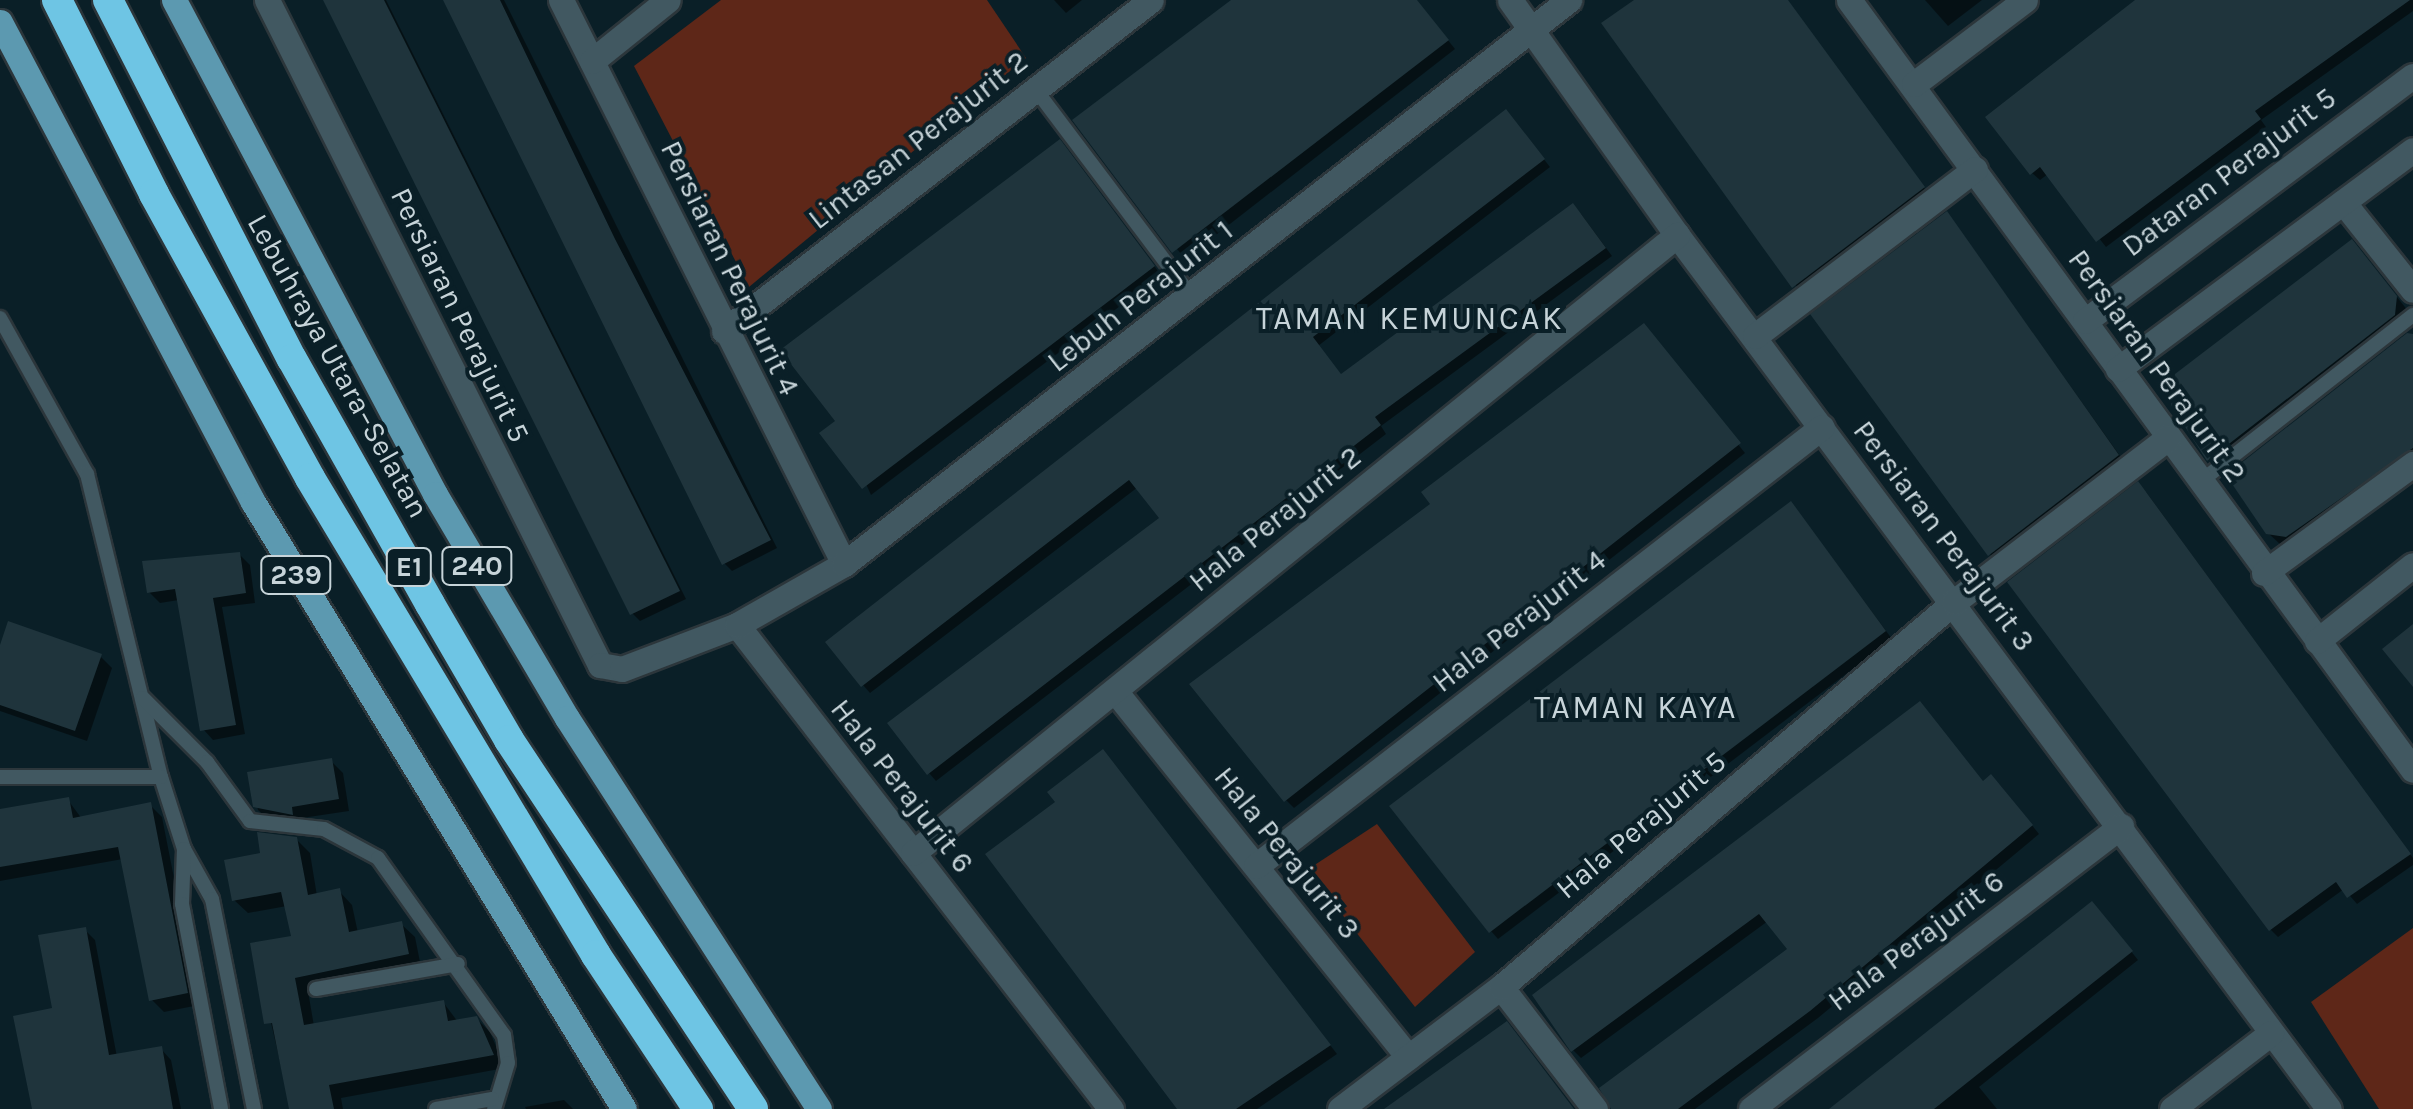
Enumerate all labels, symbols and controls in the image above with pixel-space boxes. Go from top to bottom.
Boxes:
street label: Lintasan Perajurit 2 [801,43,1035,237]
street label: Dataran Perajurit 5 [2115,80,2343,264]
street label: Persiaran Perajurit 4 [653,135,807,401]
street label: Persiaran Perajurit 5 [383,182,537,448]
street label: Lebuhraya Utara–Selatan [239,208,437,524]
street label: Lebuh Perajurit 1 [1040,212,1240,380]
street label: Persiaran Perajurit 2 [2060,242,2254,490]
district label: TAMAN KEMUNCAK [1256,300,1564,338]
street label: Persiaran Perajurit 3 [1846,414,2042,658]
street label: Hala Perajurit 2 [1182,439,1368,599]
street label: Hala Perajurit 4 [1425,542,1613,700]
road number: 240 [440,543,514,589]
road number: E1 [384,544,434,590]
road number: 239 [258,552,334,598]
district label: TAMAN KAYA [1534,689,1738,727]
street label: Hala Perajurit 6 [823,692,981,880]
street label: Hala Perajurit 5 [1549,744,1733,906]
street label: Hala Perajurit 3 [1206,760,1368,946]
street label: Hala Perajurit 6 [1821,863,2011,1019]

